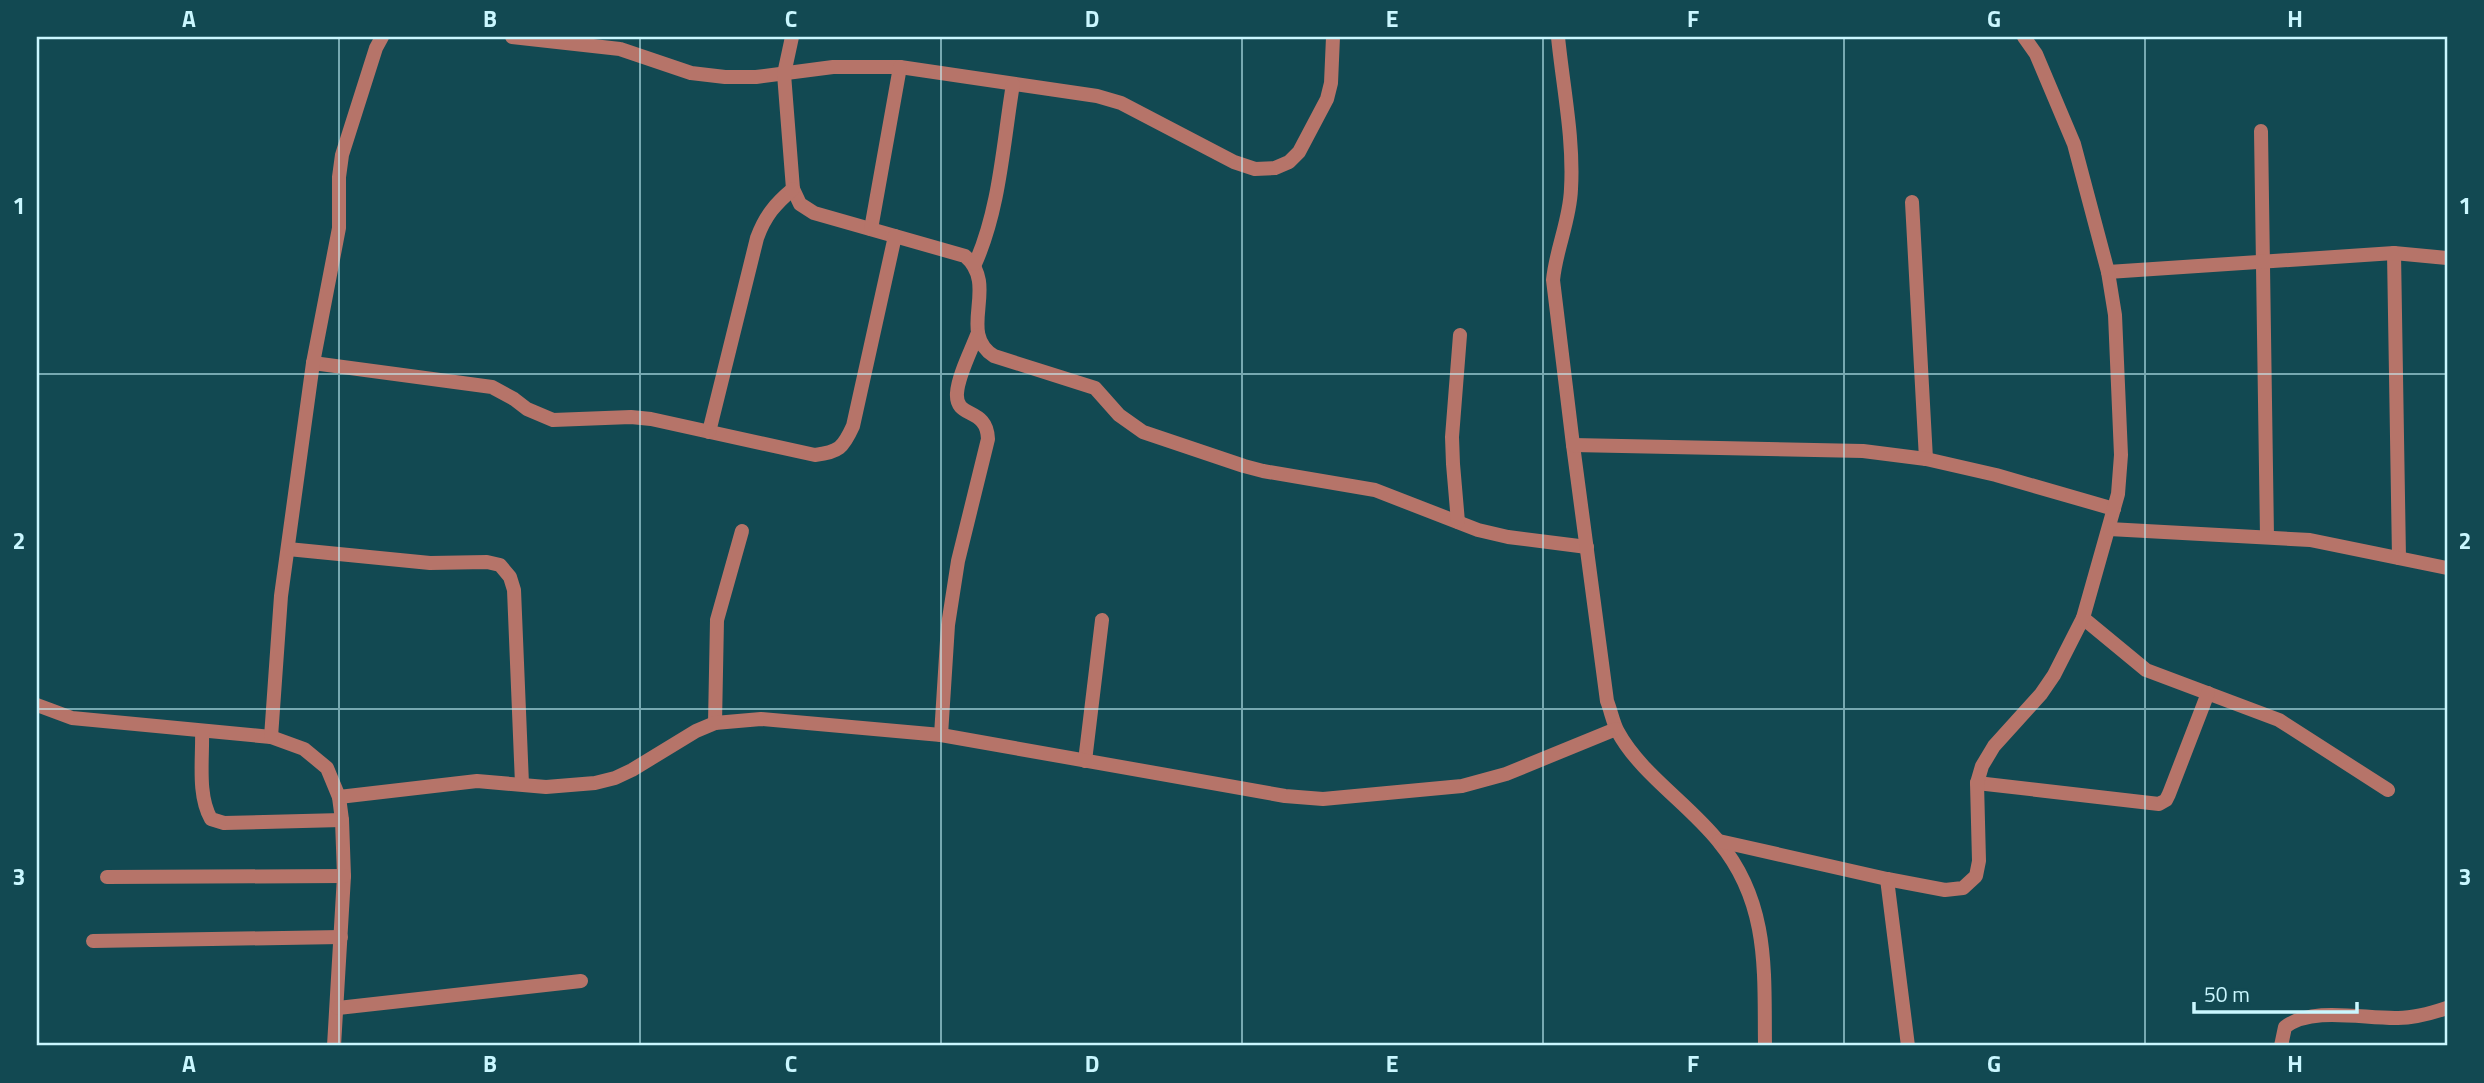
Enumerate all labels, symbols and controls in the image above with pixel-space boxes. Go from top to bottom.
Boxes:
text: A [182,1,196,36]
text: B [483,1,497,36]
text: C [785,1,797,36]
text: D [1085,1,1099,36]
text: E [1386,1,1398,36]
text: F [1687,1,1699,36]
text: G [1987,1,2001,36]
text: H [2287,1,2303,36]
text: 1 [13,188,25,223]
text: 1 [2459,188,2471,223]
text: 2 [13,523,25,558]
text: 2 [2459,523,2471,558]
text: 3 [13,859,25,894]
text: 3 [2459,859,2471,894]
scale bar [2194,971,2356,1015]
text: 50 m [2204,978,2250,1010]
text: A [182,1046,196,1081]
text: B [483,1046,497,1081]
text: C [785,1046,797,1081]
text: D [1085,1046,1099,1081]
text: E [1386,1046,1398,1081]
text: F [1687,1046,1699,1081]
text: G [1987,1046,2001,1081]
text: H [2287,1046,2303,1081]

